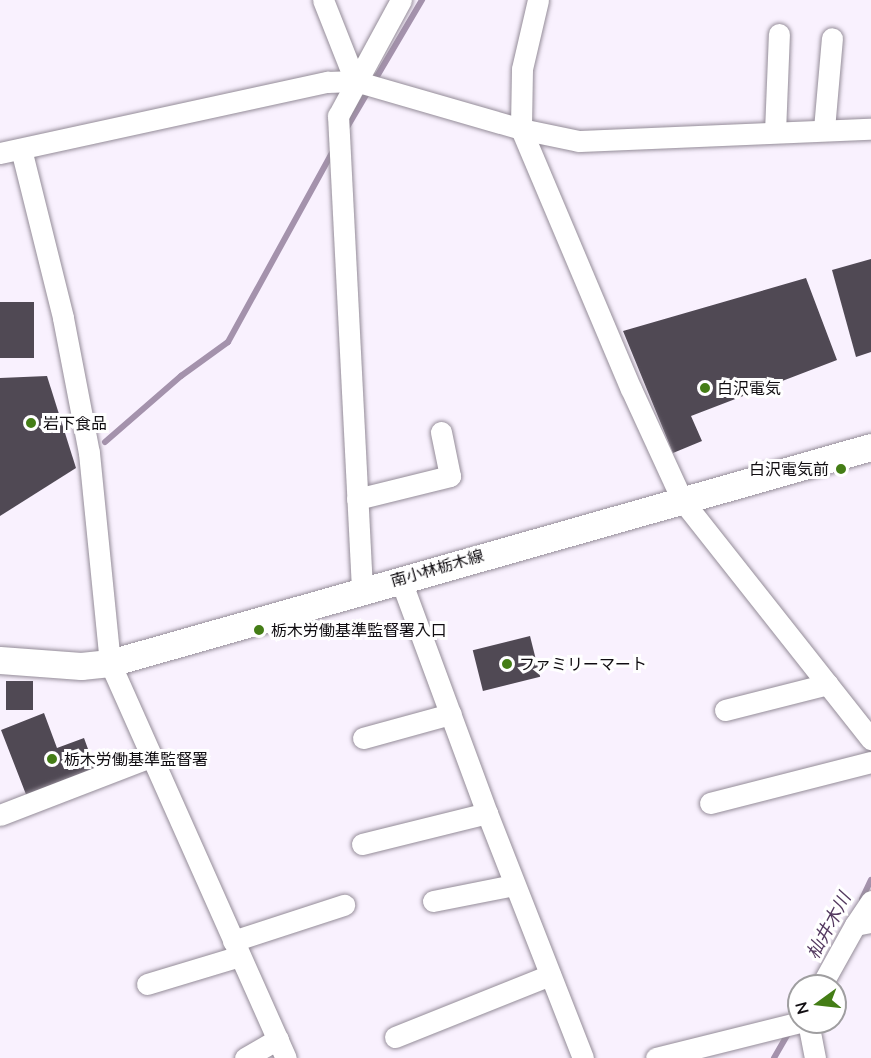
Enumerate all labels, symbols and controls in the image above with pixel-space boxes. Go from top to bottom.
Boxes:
place label: 白沢電気 [717,378,781,398]
marker: 白沢電気 [698,381,712,395]
place label: 岩下食品 [43,413,107,433]
marker: 岩下食品 [24,416,38,430]
place label: 白沢電気前 [749,459,829,479]
marker: 白沢電気前 [834,462,848,476]
street label: 南小林栃木線 [388,546,486,590]
place label: 栃木労働基準監督署入口 [271,620,447,640]
marker: 栃木労働基準監督署入口 [252,623,266,637]
place label: ファミリーマート [519,654,647,674]
marker: ファミリーマート [500,657,514,671]
place label: 栃木労働基準監督署 [64,749,208,769]
marker: 栃木労働基準監督署 [45,752,59,766]
water label: 杣井木川 [803,889,855,963]
north arrow [787,974,847,1034]
text: N [790,1000,813,1017]

